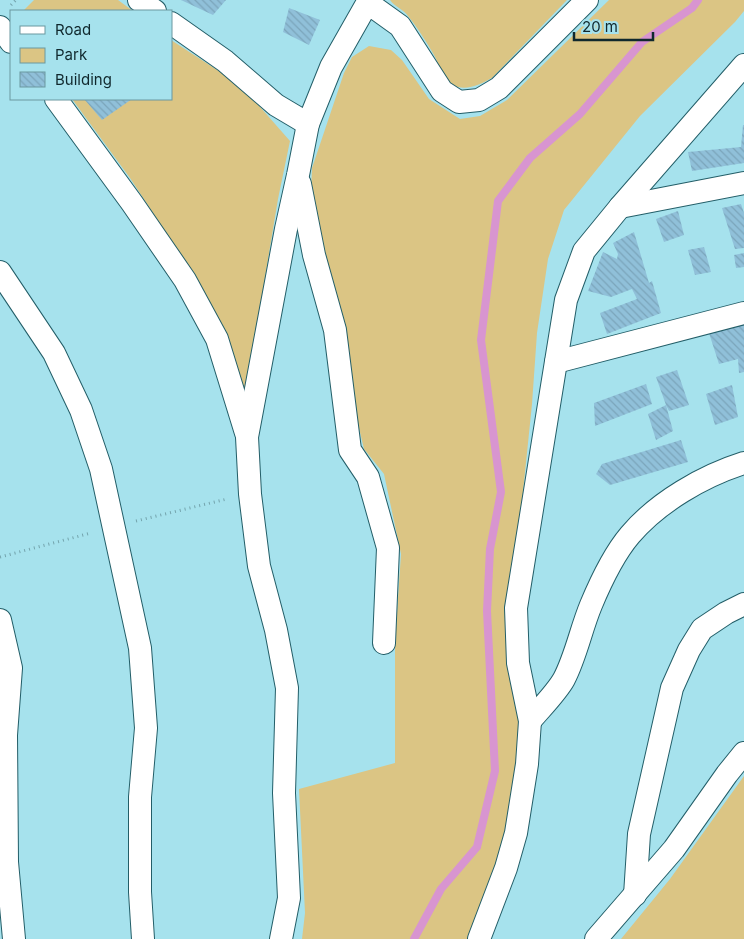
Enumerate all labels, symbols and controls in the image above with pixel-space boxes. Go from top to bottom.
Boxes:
legend [10,10,172,100]
scale bar [574,10,653,42]
text: 20 m [582,17,618,36]
text: Road [55,20,91,39]
text: Park [55,45,88,64]
text: Building [55,70,112,89]

